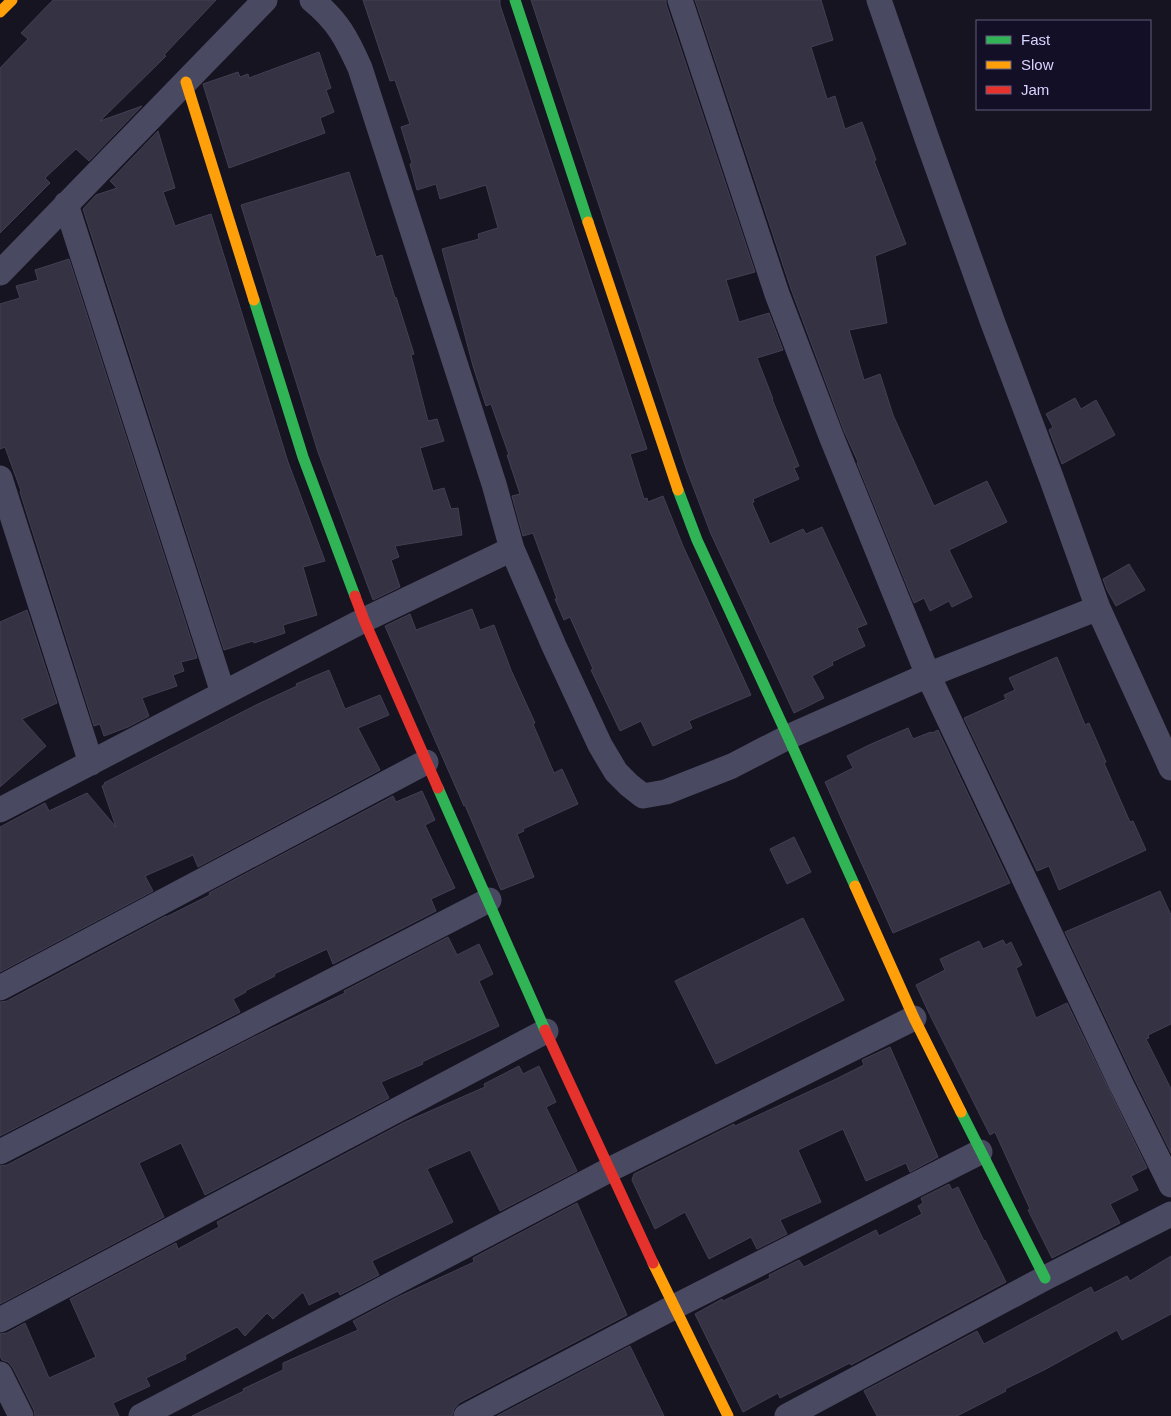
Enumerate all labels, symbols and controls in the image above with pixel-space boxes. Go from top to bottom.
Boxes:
legend [976,20,1151,110]
text: Fast [1021,31,1051,48]
text: Slow [1021,56,1054,73]
text: Jam [1021,81,1049,98]

